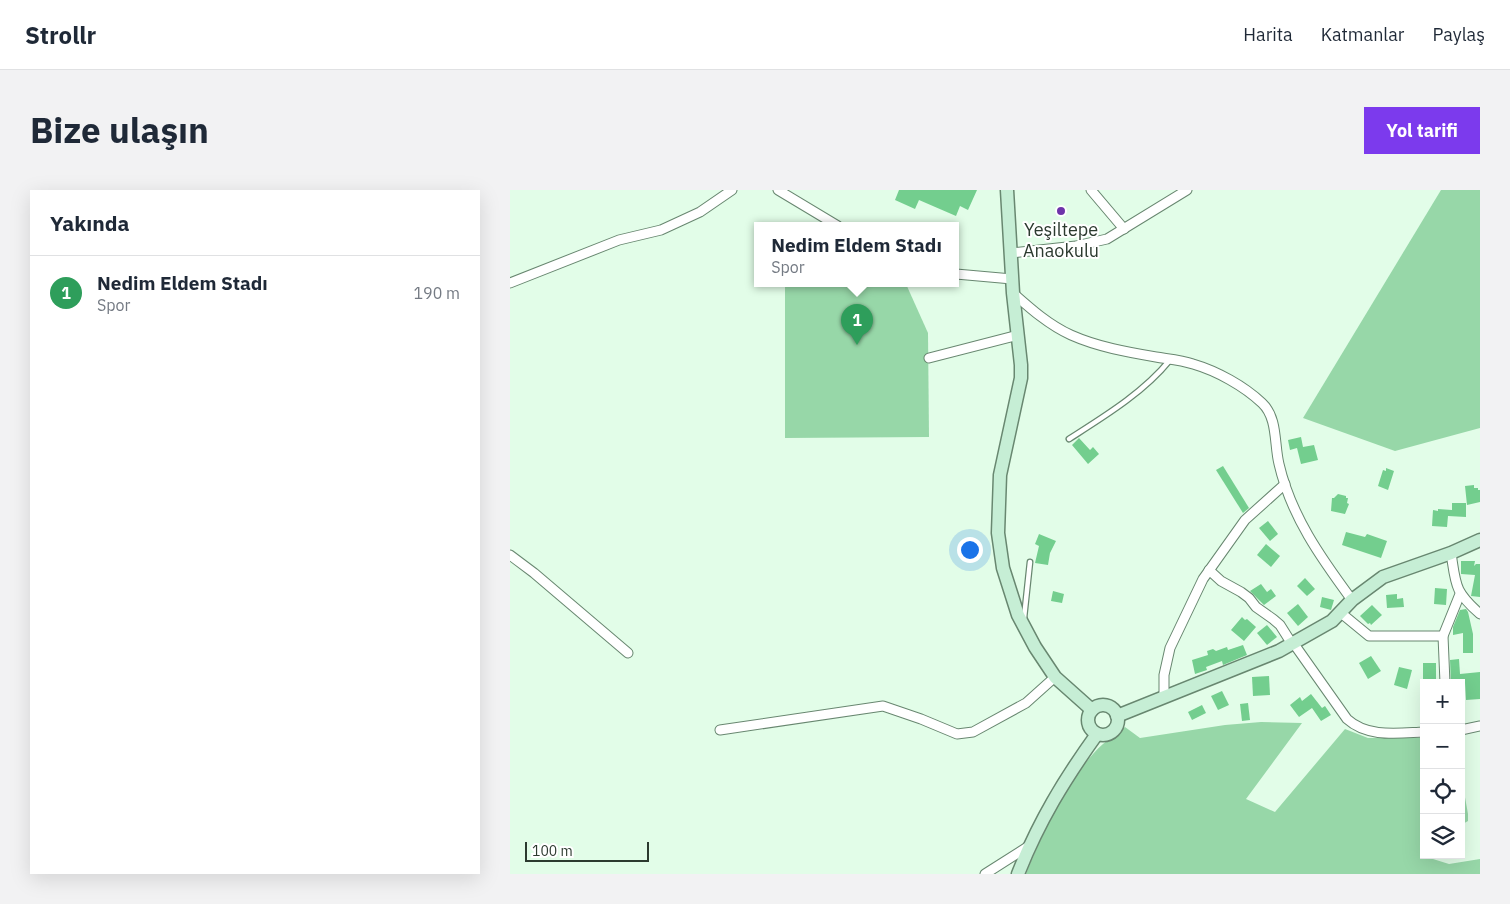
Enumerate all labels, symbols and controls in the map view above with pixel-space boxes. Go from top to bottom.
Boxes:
text: Strollr [25,19,96,51]
text: Harita [1243,23,1293,46]
text: Katmanlar [1321,23,1404,46]
text: Paylaş [1432,23,1485,46]
text: Bize ulaşın [30,107,209,153]
button: Yol tarifi [1364,107,1480,154]
marker: Yeşiltepe Anaokulu [1055,205,1067,217]
text: Yakında [50,209,130,237]
place label: Yeşiltepe Anaokulu [1023,218,1099,262]
popup [754,222,959,287]
text: Nedim Eldem Stadı [771,233,942,257]
text: Spor [771,257,805,277]
text: Nedim Eldem Stadı [97,271,268,295]
text: 1 [61,283,71,303]
text: 190 m [413,283,460,303]
text: Spor [97,295,130,315]
pin: 1 [841,304,873,345]
your location [957,537,983,563]
map controls [1420,679,1465,859]
button: + [1420,679,1465,724]
button: − [1420,724,1465,769]
button: locate [1420,769,1465,814]
button: layers [1420,814,1465,859]
scale bar [525,839,649,862]
text: 100 m [532,842,573,860]

